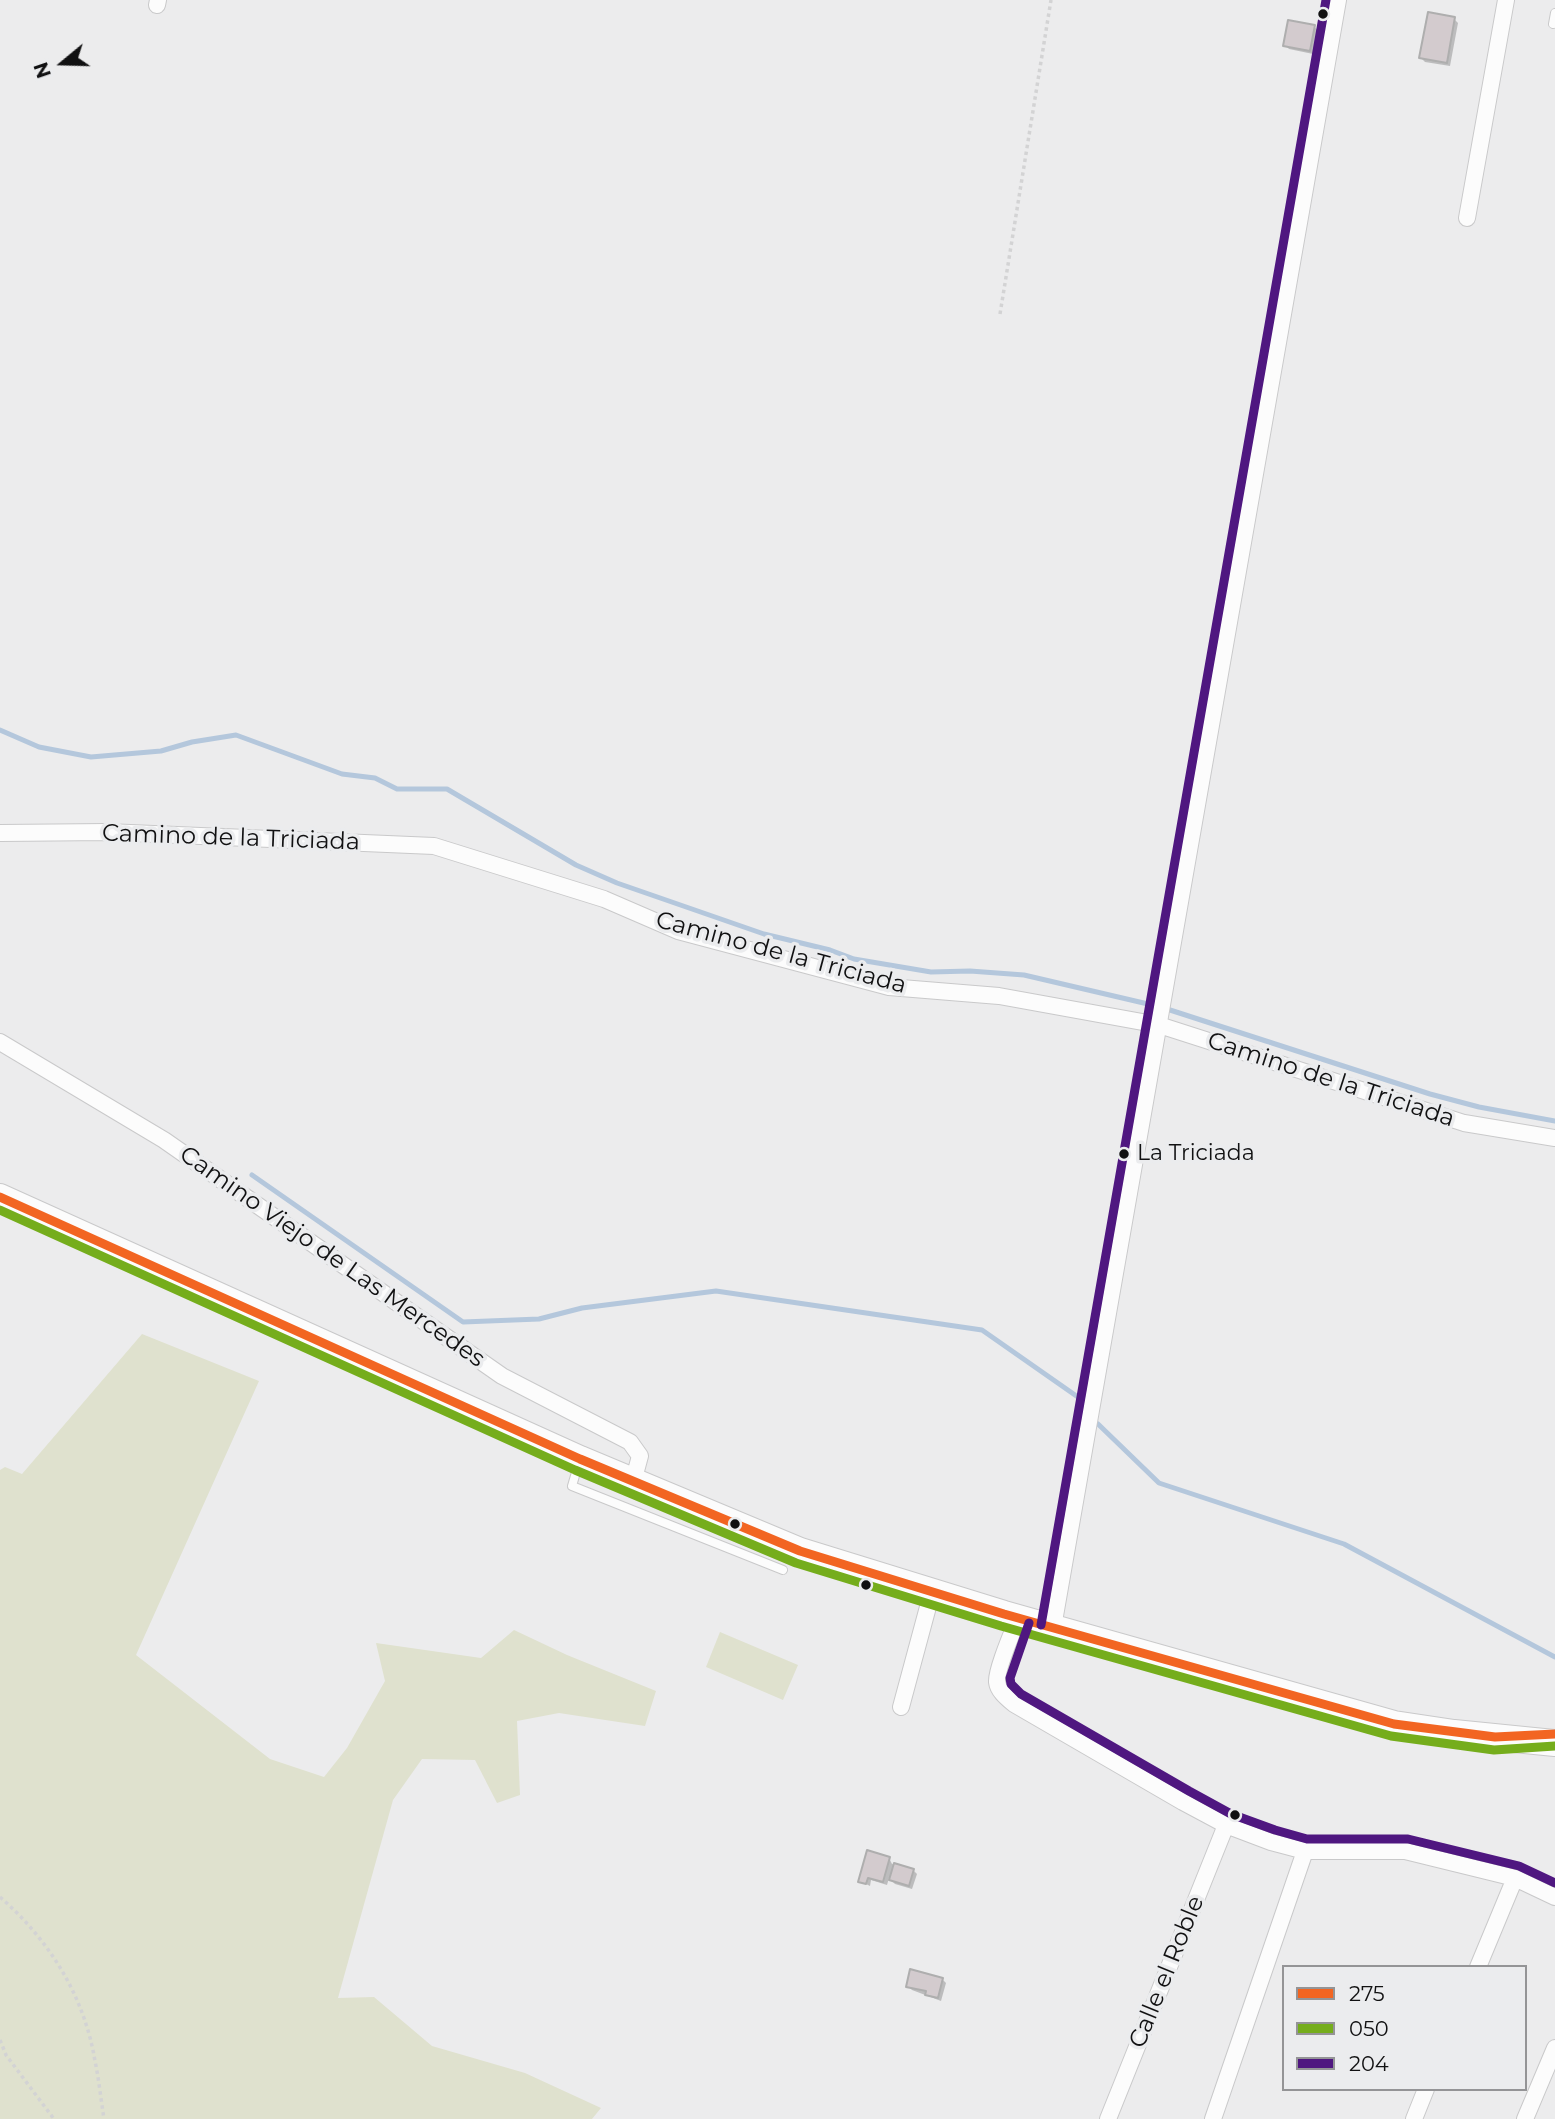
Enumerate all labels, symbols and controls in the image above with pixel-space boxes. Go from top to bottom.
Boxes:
unlabelled marker [1316,7,1330,21]
north arrow [28,28,98,98]
text: N [29,59,56,81]
street label: Camino de la Triciada [102,819,360,857]
street label: Camino de la Triciada [653,906,909,1000]
street label: Camino de la Triciada [1204,1026,1458,1134]
street label: Camino Viejo de Las Mercedes [174,1140,490,1374]
place label: La Triciada [1137,1141,1255,1167]
marker: La Triciada [1117,1147,1131,1161]
unlabelled marker [728,1517,742,1531]
unlabelled marker [859,1578,873,1592]
unlabelled marker [1228,1808,1242,1822]
street label: Calle el Roble [1123,1892,1211,2052]
legend [1282,1965,1527,2091]
text: 275 [1349,1981,1385,2006]
text: 050 [1349,2016,1389,2041]
text: 204 [1349,2051,1389,2076]

